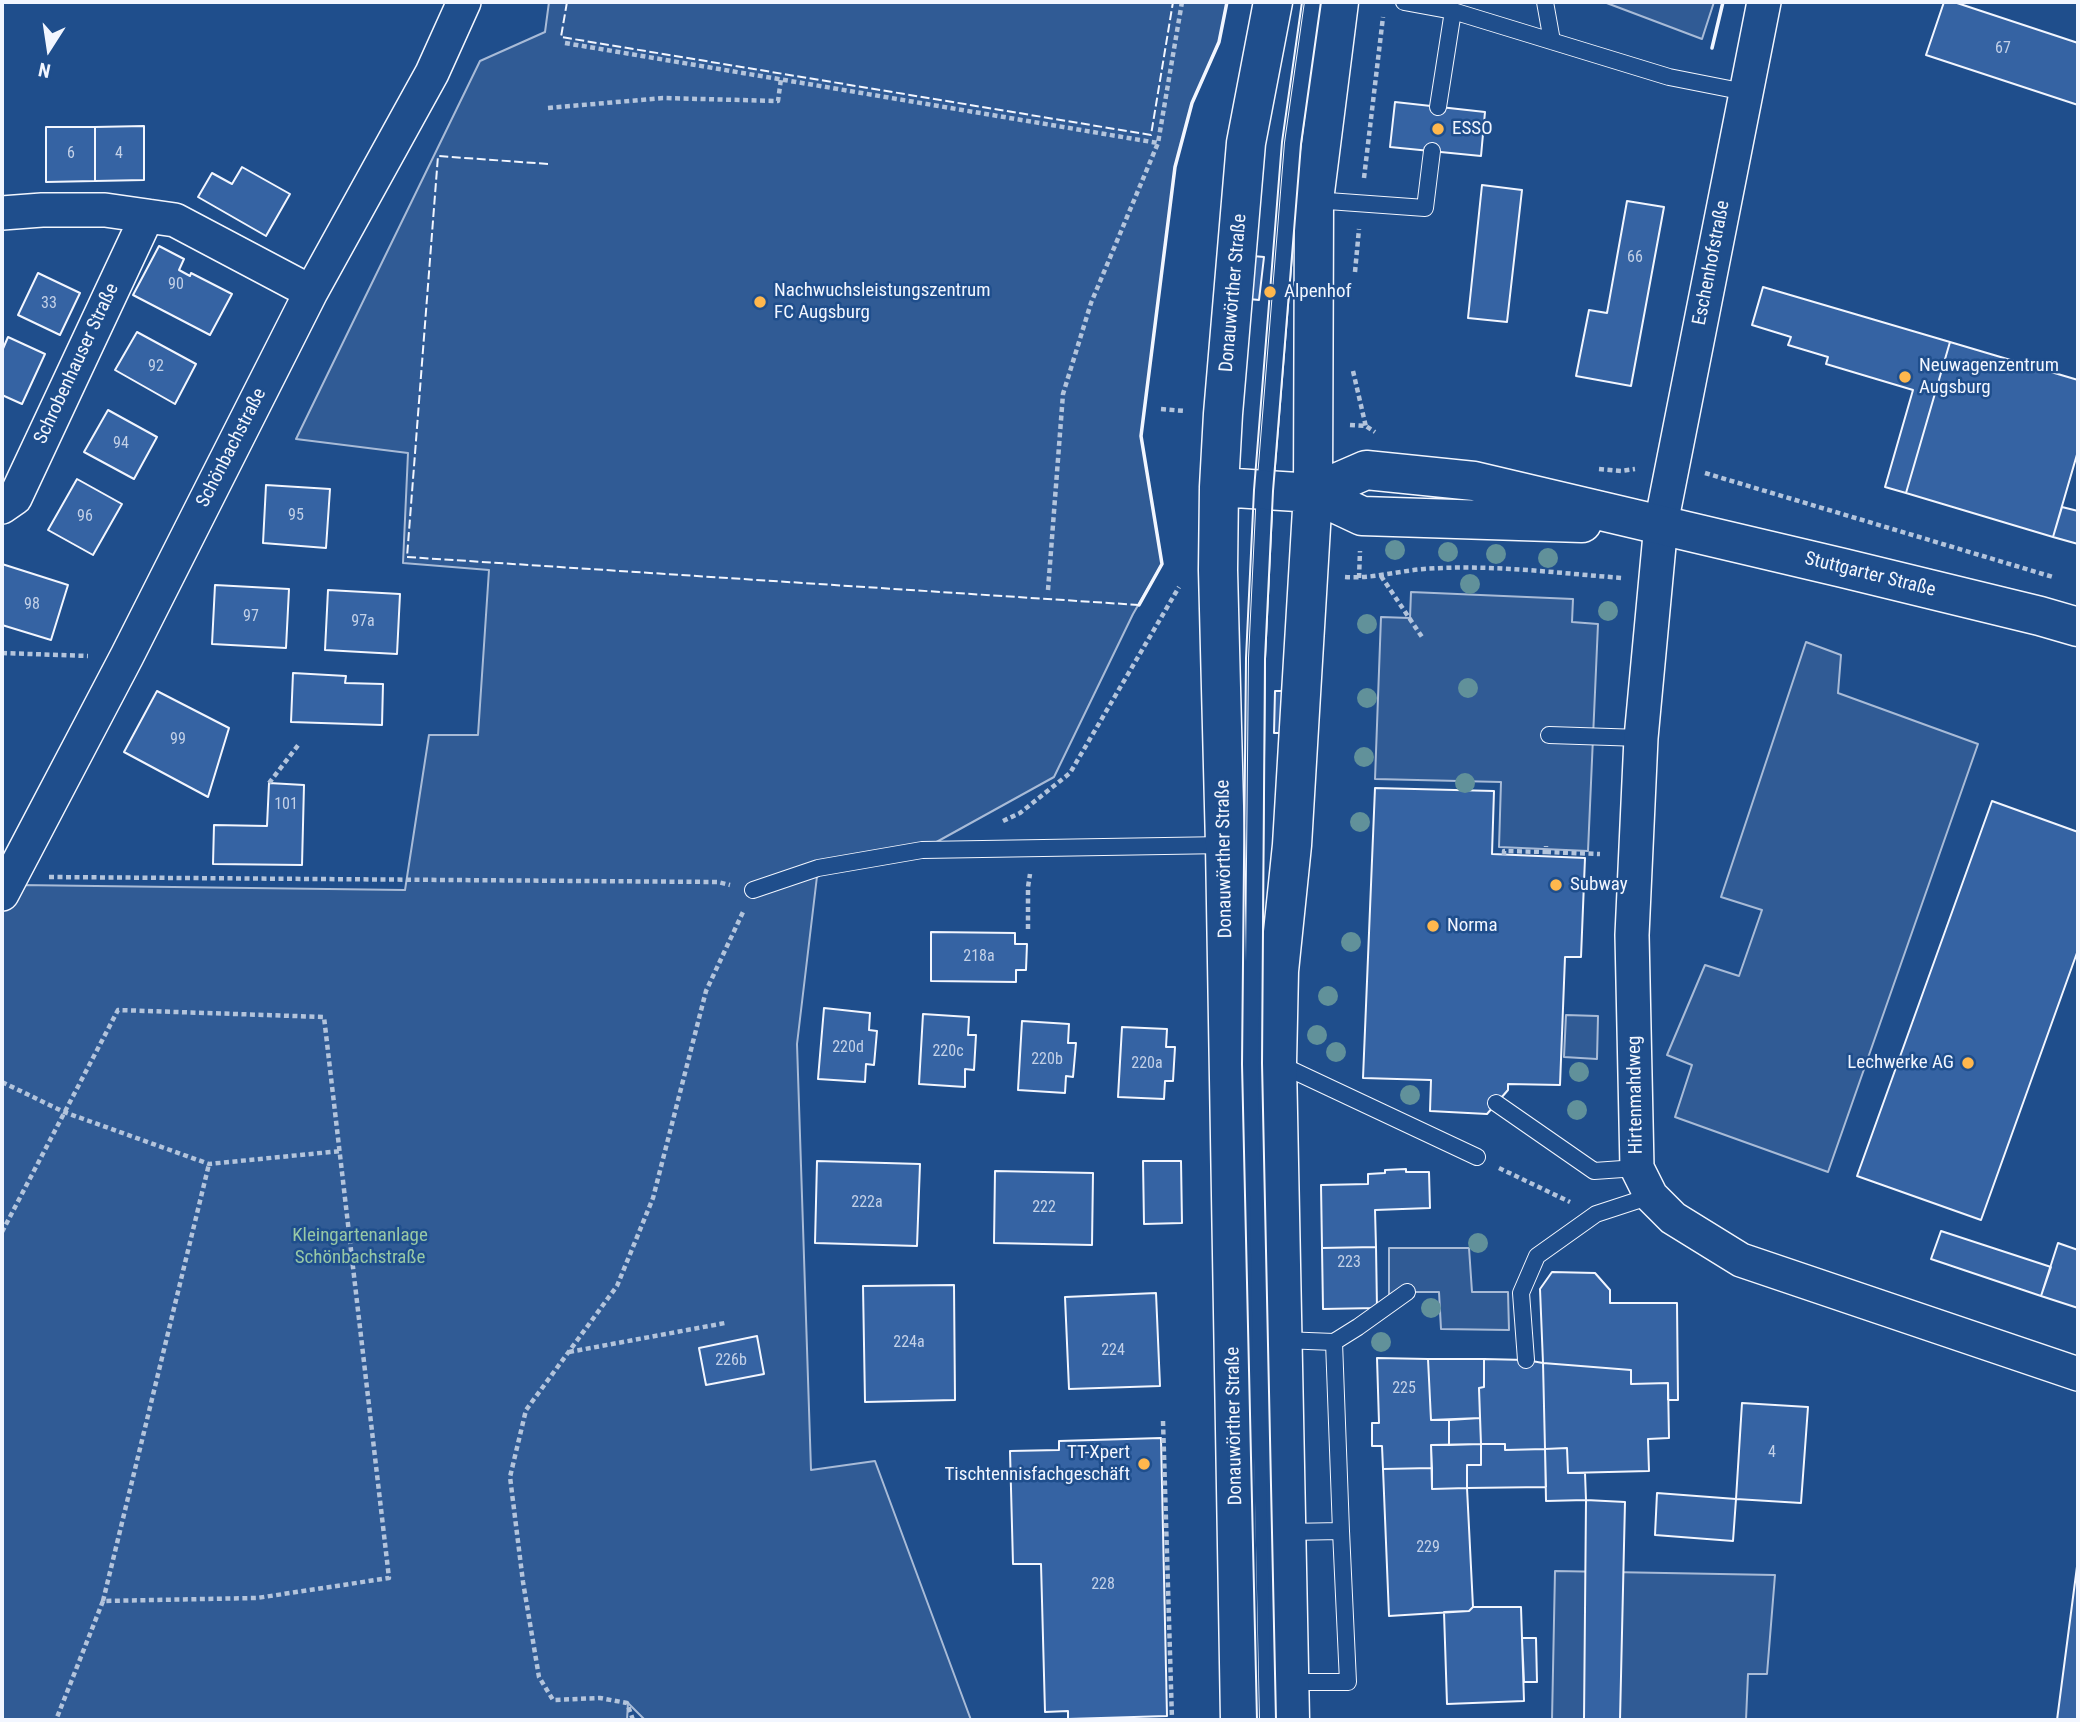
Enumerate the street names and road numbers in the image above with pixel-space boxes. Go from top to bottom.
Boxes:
street label: Eschenhofstraße [1689,199,1735,327]
street label: Donauwörther Straße [1216,213,1252,373]
street label: Schrobenhauser Straße [30,280,124,448]
street label: Schönbachstraße [192,385,272,511]
street label: Stuttgarter Straße [1802,548,1938,602]
street label: Donauwörther Straße [1212,779,1238,939]
street label: Hirtenmahdweg [1624,1035,1648,1155]
street label: Donauwörther Straße [1222,1346,1248,1506]

